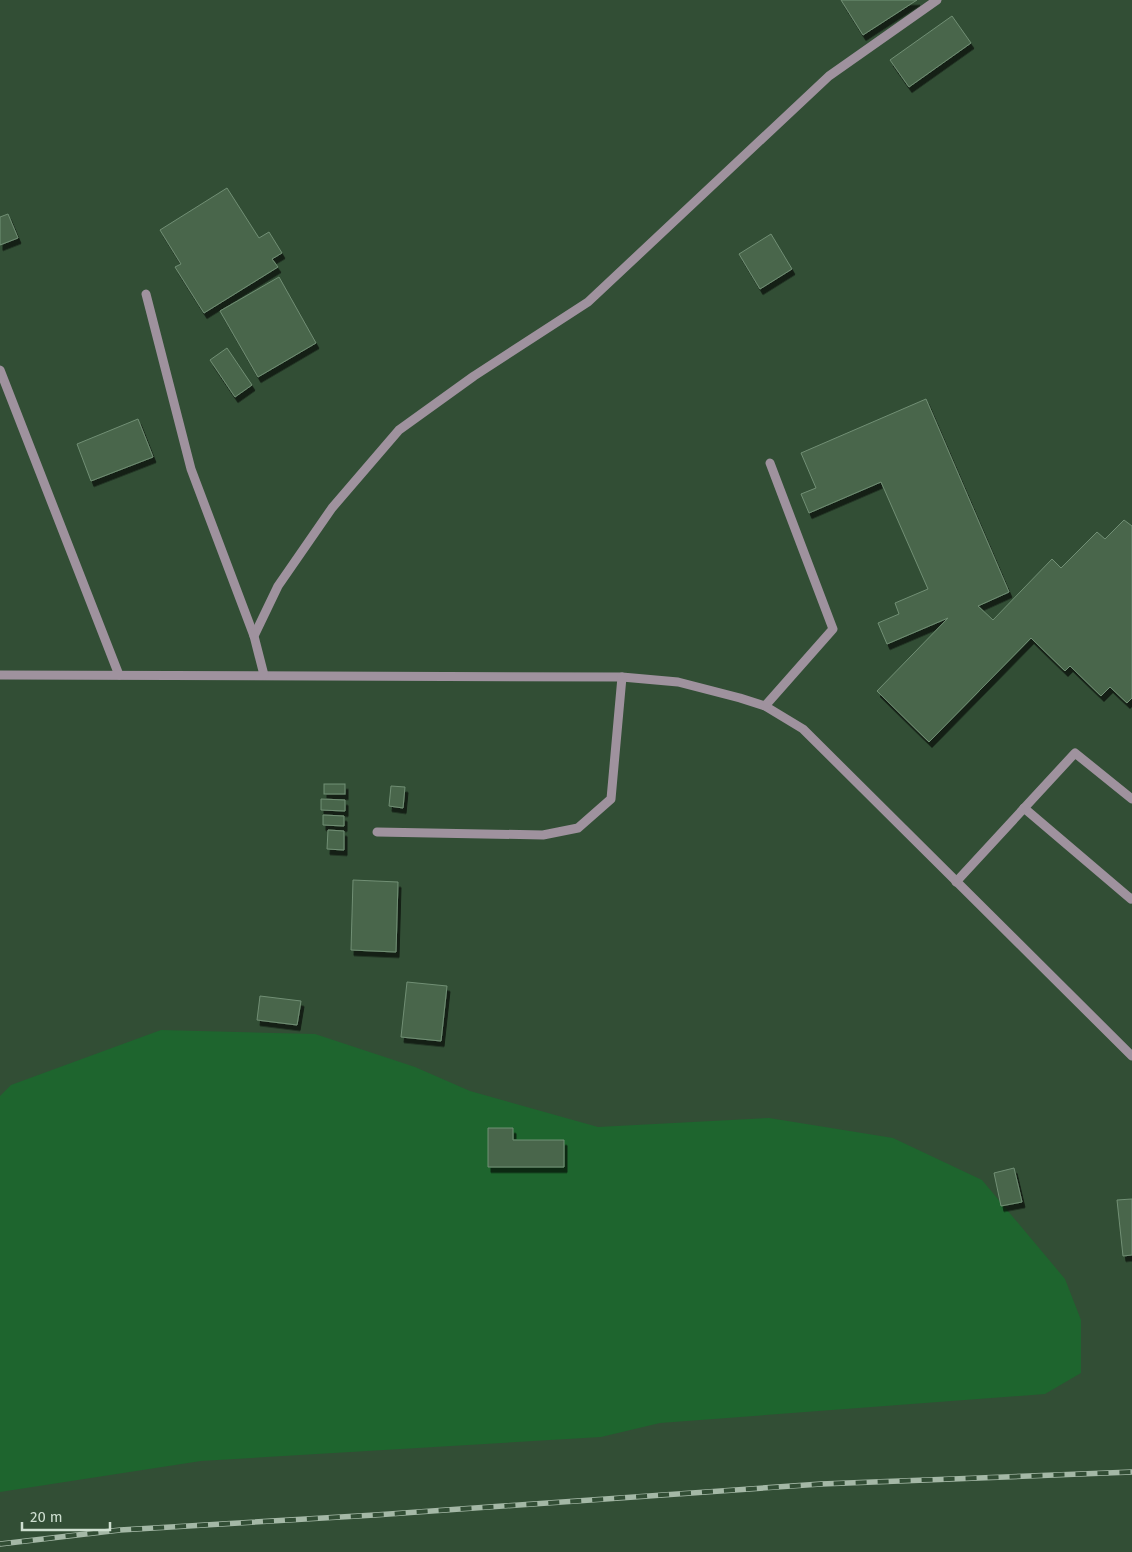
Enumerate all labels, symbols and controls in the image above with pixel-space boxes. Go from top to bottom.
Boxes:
scale bar [22,1500,110,1532]
text: 20 m [30,1508,63,1526]

